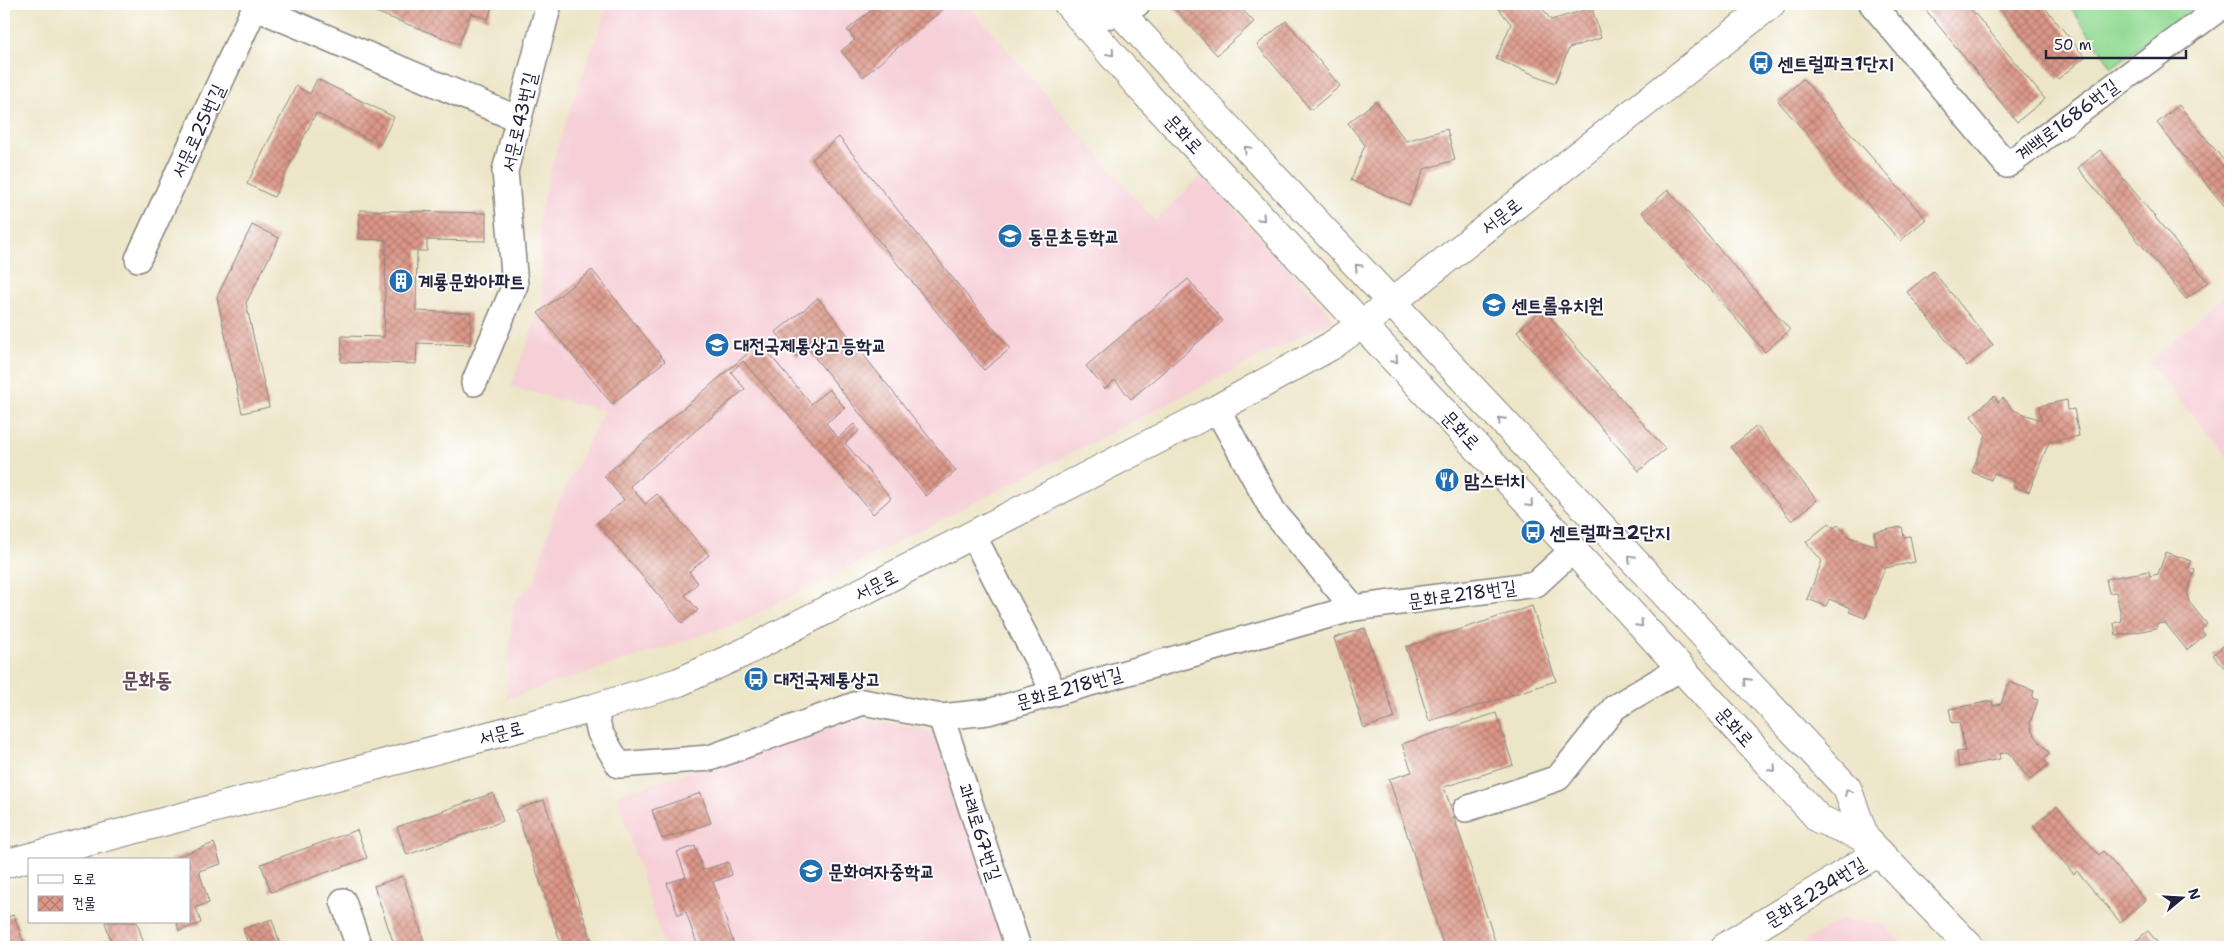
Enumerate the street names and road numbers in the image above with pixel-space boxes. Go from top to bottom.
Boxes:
street label: 서문로43번길 [495,70,543,174]
street label: 계백로1686번길 [2011,73,2123,167]
street label: 서문로25번길 [165,80,231,182]
street label: 문화로 [1159,109,1209,159]
street label: 서문로 [1475,192,1527,240]
street label: 문화로 [1436,405,1486,455]
street label: 서문로 [850,563,902,607]
street label: 문화로218번길 [1406,574,1518,614]
street label: 문화로218번길 [1013,661,1125,715]
street label: 문화로 [1710,702,1760,752]
street label: 서문로 [476,715,526,751]
street label: 과례로67번길 [953,780,1007,884]
street label: 문화로234번길 [1760,851,1870,933]

